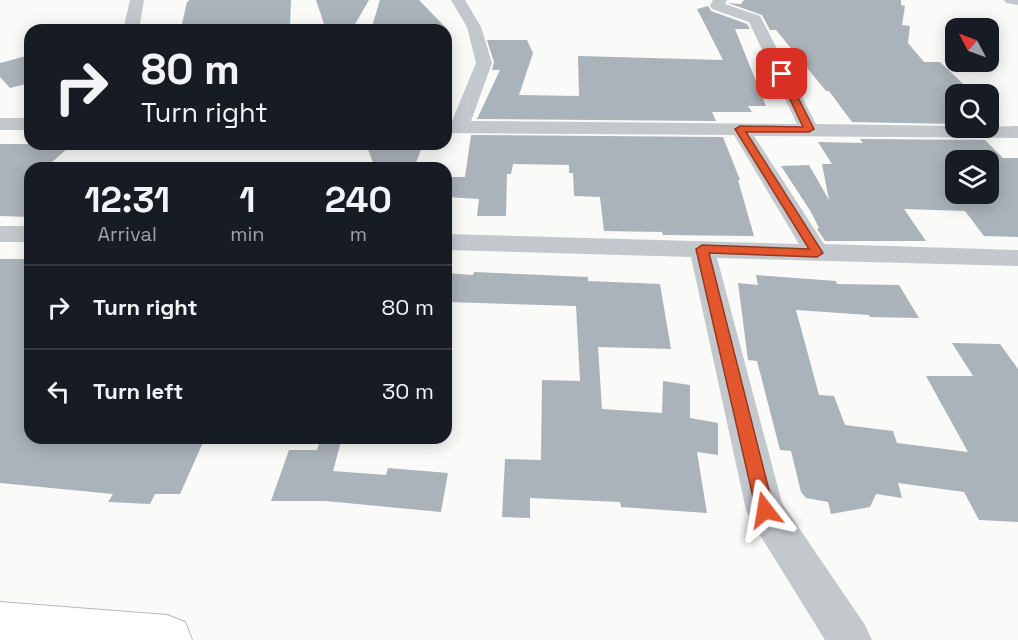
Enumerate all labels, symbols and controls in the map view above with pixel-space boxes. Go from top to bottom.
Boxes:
north arrow [945,18,999,72]
map controls [945,18,999,204]
text: 80 m [141,43,240,96]
icon: right [42,48,120,126]
pin [756,48,807,99]
icon: arrive [765,57,798,90]
button: search [945,84,999,138]
text: Turn right [141,95,268,130]
button: layers [945,150,999,204]
text: 12:31 [84,177,170,223]
text: 1 [239,177,256,223]
text: 240 [325,177,392,223]
text: Arrival [97,221,157,247]
text: min [230,221,265,247]
text: m [350,221,367,247]
icon: right [42,291,75,324]
text: Turn right [93,293,198,321]
text: 80 m [382,293,434,321]
icon: left [42,375,75,408]
text: Turn left [93,377,183,405]
text: 30 m [382,377,434,405]
position arrow [733,478,797,542]

